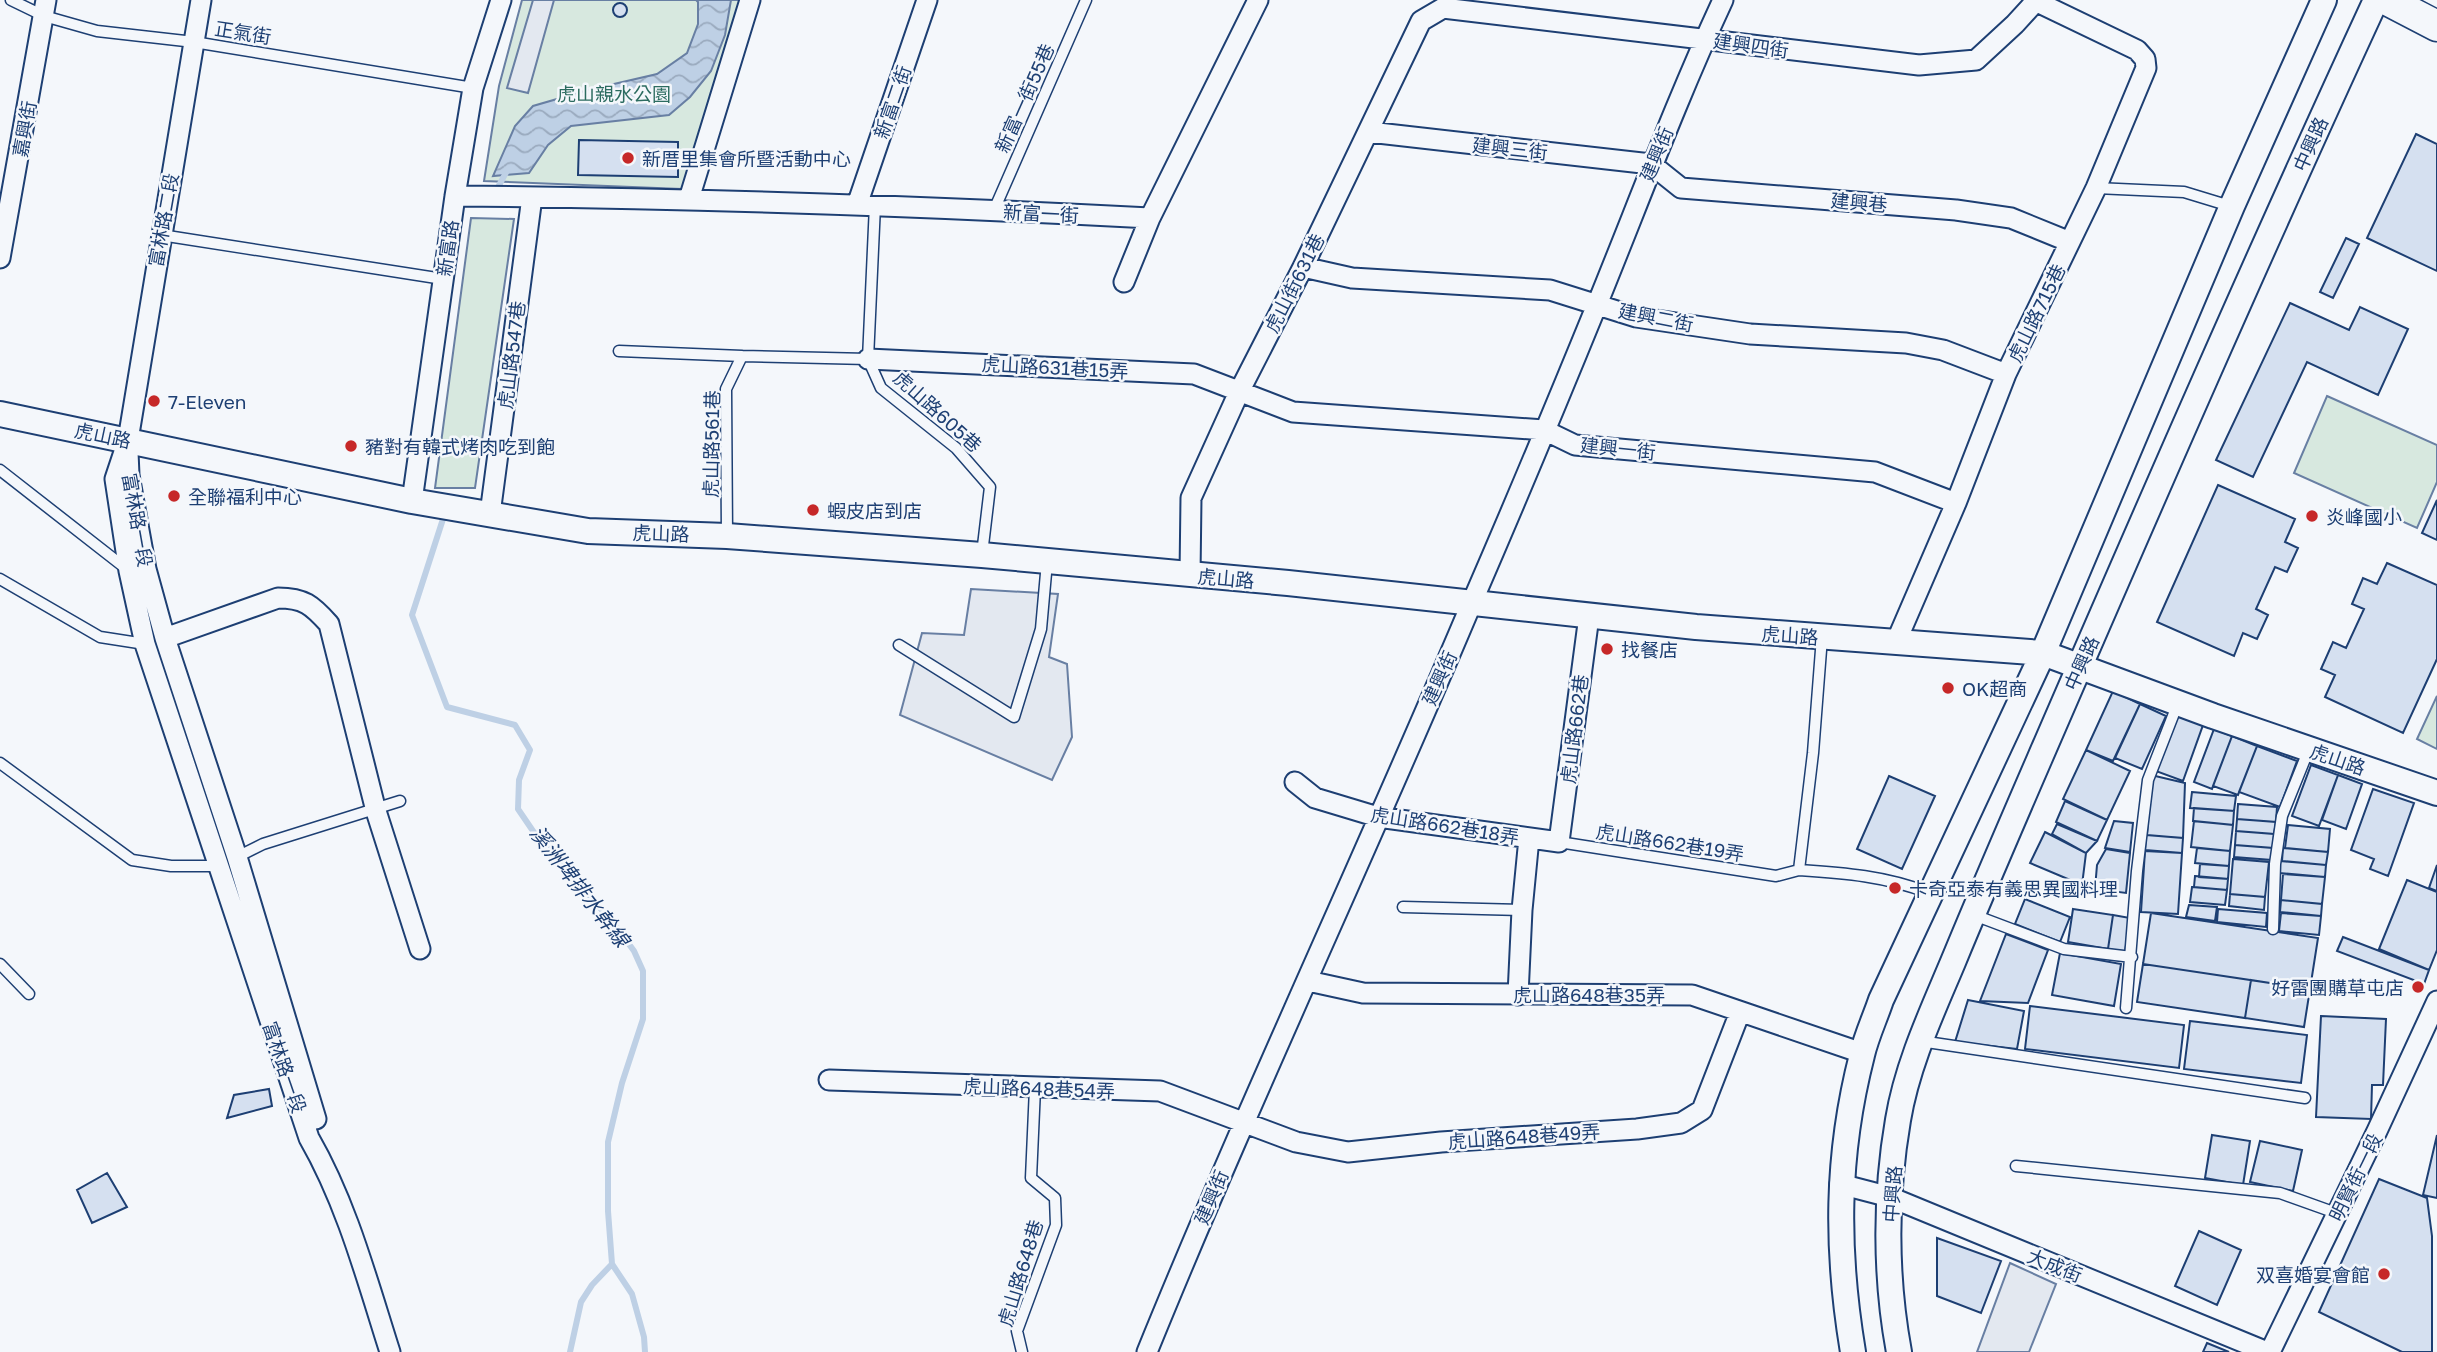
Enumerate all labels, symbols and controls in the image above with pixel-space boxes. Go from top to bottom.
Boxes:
street label: 正氣街 [213,16,273,48]
street label: 建興四街 [1712,28,1790,62]
street label: 新富一街55巷 [990,40,1058,156]
street label: 新富二街 [869,62,915,142]
park label: 虎山親水公園 [557,82,671,105]
street label: 嘉興街 [8,99,40,159]
street label: 中興路 [2288,113,2332,175]
street label: 建興街 [1635,123,1677,185]
street label: 建興三街 [1471,133,1549,163]
place label: 新厝里集會所暨活動中心 [642,147,851,170]
marker: 新厝里集會所暨活動中心 [620,150,636,166]
street label: 富林路二段 [143,171,183,269]
street label: 建興巷 [1830,188,1888,216]
street label: 新富一街 [1002,200,1080,226]
street label: 新富路 [432,218,462,278]
street label: 虎山街631巷 [1259,230,1329,336]
street label: 虎山路715巷 [2002,260,2070,366]
street label: 建興二街 [1616,298,1696,336]
street label: 虎山路547巷 [493,300,529,410]
street label: 虎山路631巷15弄 [981,352,1129,382]
street label: 虎山路605巷 [889,366,987,456]
place label: 7-Eleven [168,390,246,413]
street label: 虎山路561巷 [699,390,723,498]
marker: 7-Eleven [146,393,162,409]
street label: 虎山路 [73,418,133,452]
street label: 建興一街 [1579,433,1657,463]
place label: 豬對有韓式烤肉吃到飽 [365,435,555,458]
marker: 豬對有韓式烤肉吃到飽 [343,438,359,454]
street label: 富林路一段 [118,471,158,569]
place label: 全聯福利中心 [188,485,302,508]
marker: 全聯福利中心 [166,488,182,504]
place label: 蝦皮店到店 [827,499,922,522]
marker: 蝦皮店到店 [805,502,821,518]
place label: 炎峰國小 [2326,505,2402,528]
marker: 炎峰國小 [2304,508,2320,524]
street label: 虎山路 [632,521,690,545]
street label: 虎山路 [1197,564,1255,592]
street label: 虎山路 [1761,622,1819,648]
street label: 中興路 [2059,632,2103,694]
place label: 找餐店 [1621,638,1678,661]
marker: 找餐店 [1599,641,1615,657]
street label: 建興街 [1417,647,1461,709]
street label: 虎山路662巷 [1556,673,1592,785]
place label: OK超商 [1962,677,2027,700]
marker: OK超商 [1940,680,1956,696]
street label: 虎山路 [2307,739,2369,779]
street label: 虎山路662巷18弄 [1369,802,1521,848]
street label: 虎山路662巷19弄 [1594,819,1746,865]
water label: 溪洲埤排水幹線 [525,820,637,953]
place label: 卡奇亞泰有義思異國料理 [1909,877,2118,900]
marker: 卡奇亞泰有義思異國料理 [1887,880,1903,896]
place label: 好雷團購草屯店 [2271,976,2404,999]
marker: 好雷團購草屯店 [2410,979,2426,995]
street label: 虎山路648巷35弄 [1513,983,1665,1006]
street label: 富林路一段 [259,1018,311,1116]
street label: 虎山路648巷54弄 [962,1074,1116,1102]
street label: 虎山路648巷49弄 [1447,1119,1601,1153]
street label: 明賢街一段 [2324,1129,2386,1225]
street label: 中興路 [1879,1165,1905,1223]
street label: 建興街 [1189,1166,1233,1228]
street label: 虎山路648巷 [993,1217,1047,1329]
street label: 大成街 [2024,1244,2086,1286]
place label: 双喜婚宴會館 [2256,1263,2370,1286]
marker: 双喜婚宴會館 [2376,1266,2392,1282]

